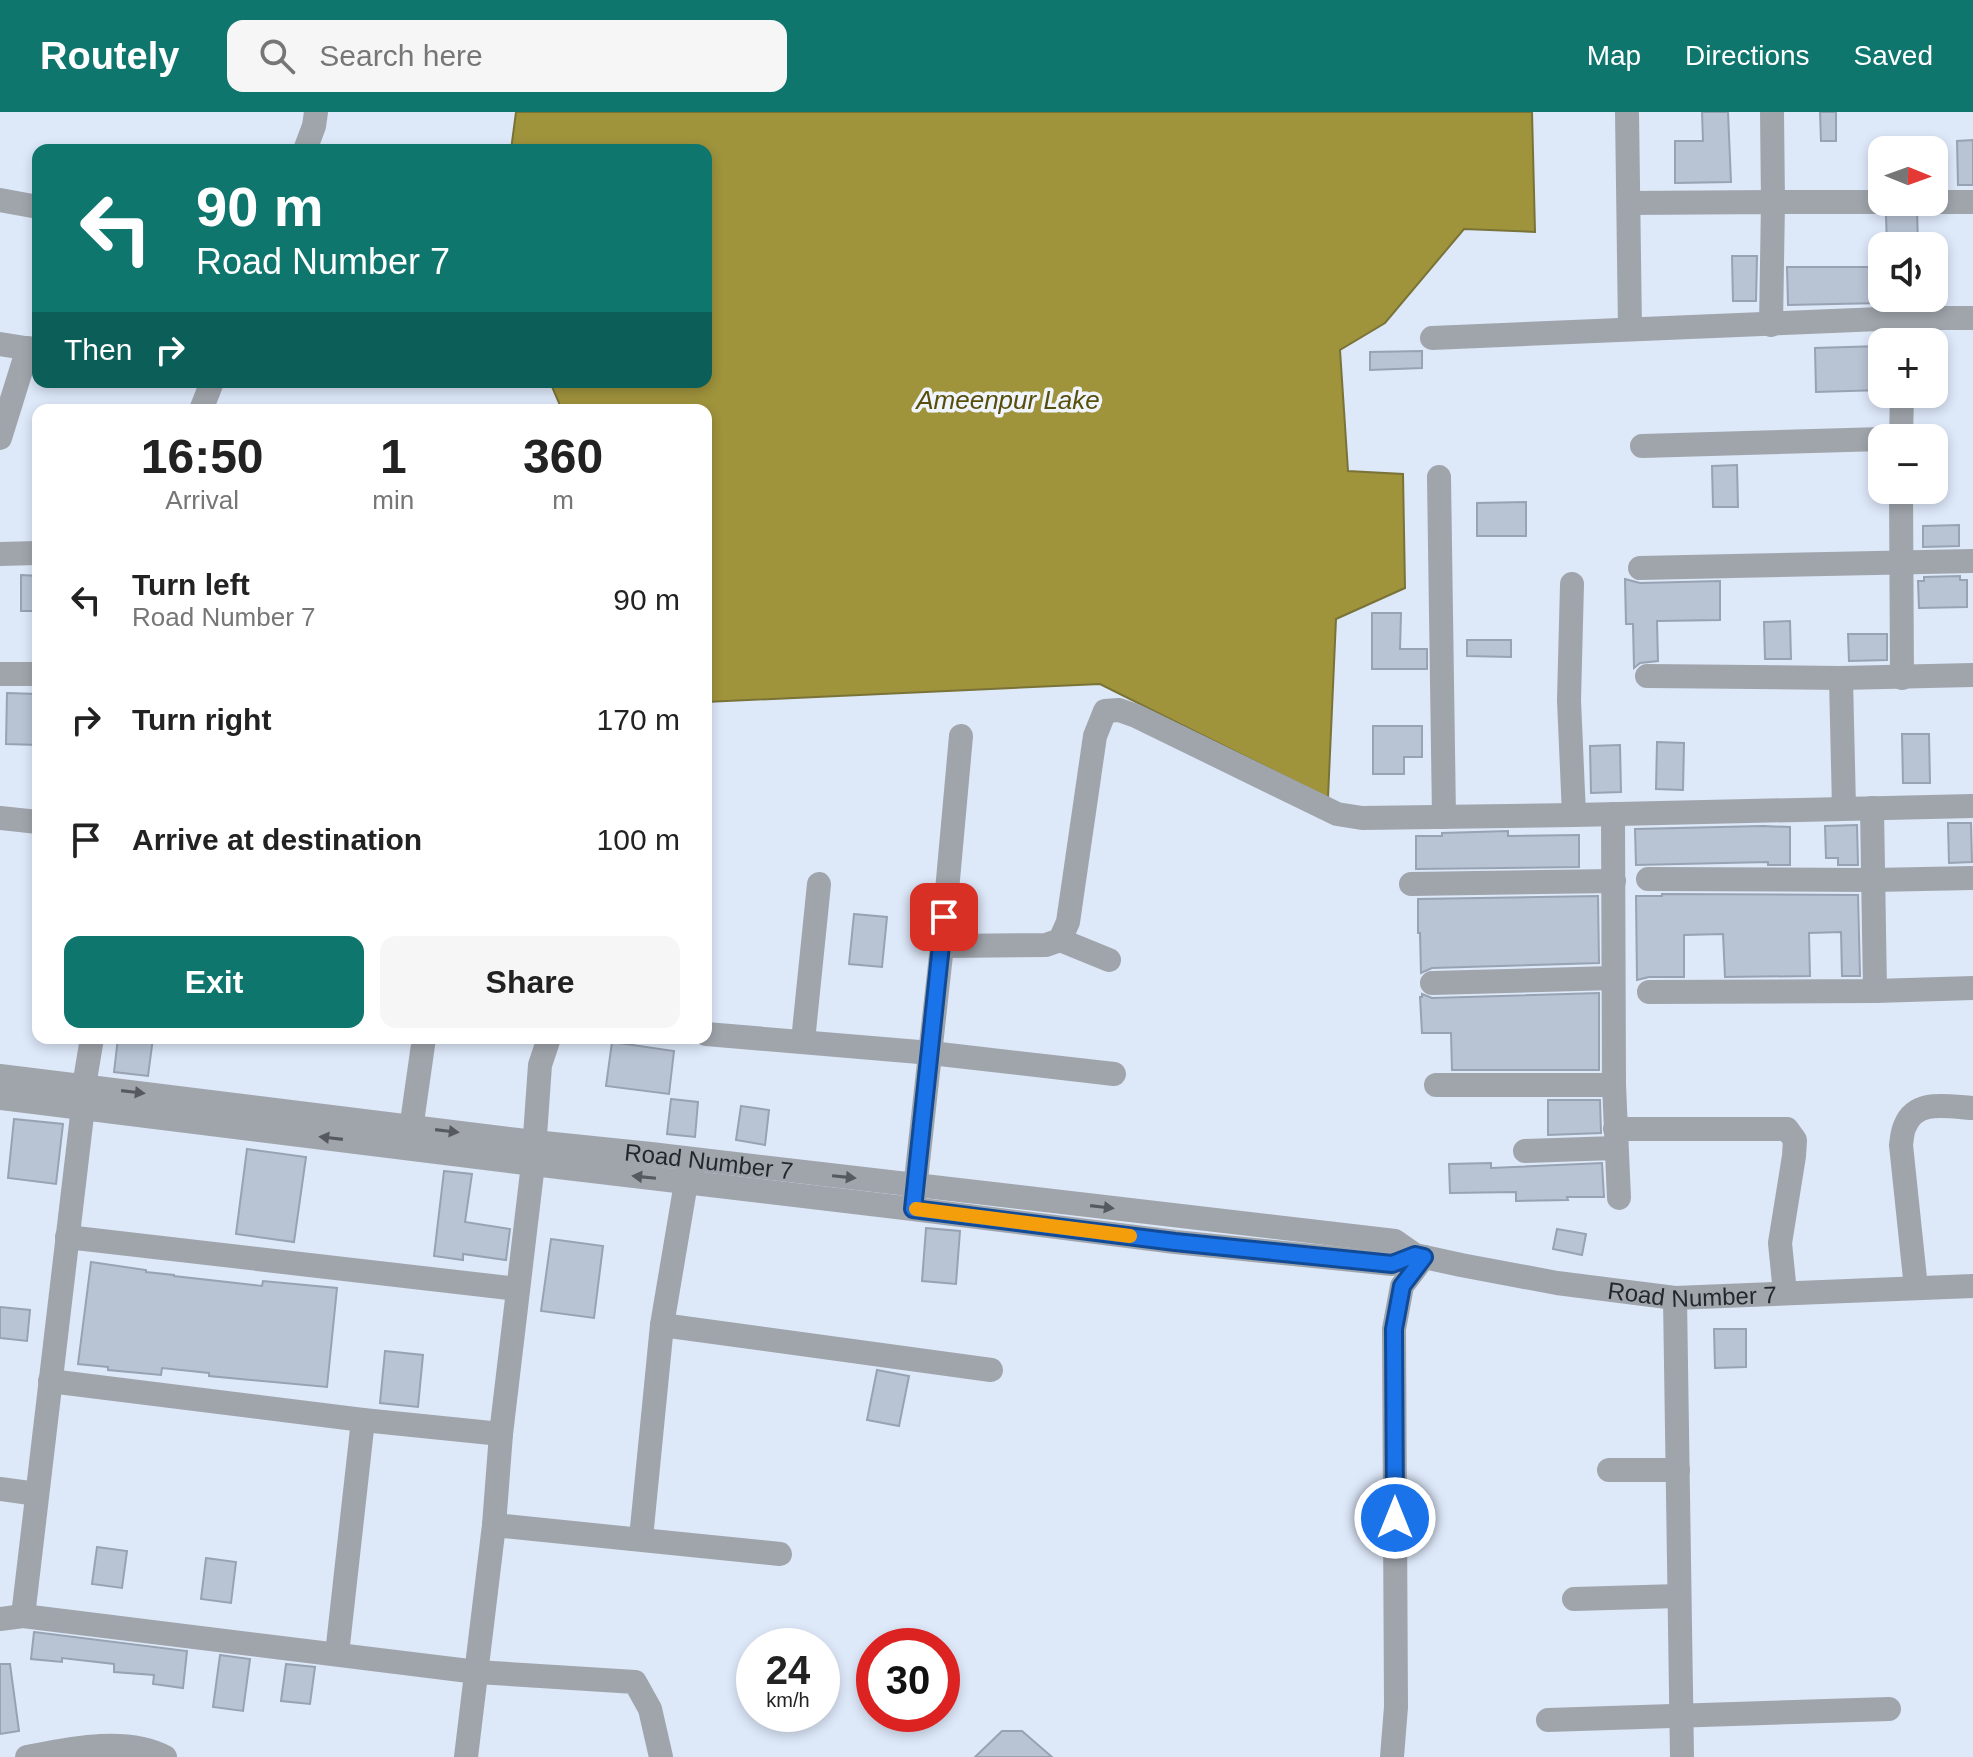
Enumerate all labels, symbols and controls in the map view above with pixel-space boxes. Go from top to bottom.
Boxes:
search box [227,20,787,92]
icon: search [255,34,299,78]
text: Routely [40,35,179,77]
text: Search here [319,39,483,72]
text: Map [1587,40,1641,71]
text: Directions [1685,40,1810,71]
text: Saved [1854,40,1933,71]
north arrow [1868,136,1948,216]
map controls [1868,136,1948,504]
text: 90 m [196,175,324,238]
icon: left [64,176,168,280]
button: sound [1868,232,1948,312]
text: Road Number 7 [196,241,450,282]
icon: right [148,328,192,372]
button: + [1868,328,1948,408]
text: Then [64,333,132,366]
water label: Ameenpur Lake [914,385,1100,415]
button: − [1868,424,1948,504]
text: 16:50 [141,430,264,483]
text: 1 [380,430,407,483]
text: 360 [523,430,603,483]
text: Arrival [165,485,239,515]
text: min [372,485,414,515]
text: m [552,485,574,515]
text: Turn left [132,568,250,601]
icon: left [64,578,108,622]
text: 90 m [613,583,680,616]
text: Road Number 7 [132,602,316,632]
icon: right [64,698,108,742]
text: Turn right [132,703,271,736]
text: 170 m [597,703,680,736]
icon: arrive [64,818,108,862]
text: Arrive at destination [132,823,422,856]
text: 100 m [597,823,680,856]
pin [910,883,978,951]
icon: arrive [922,895,966,939]
button: Exit [64,936,364,1028]
button: Share [380,936,680,1028]
one-way arrow [121,1085,146,1098]
one-way arrow [435,1125,460,1138]
one-way arrow [318,1132,343,1145]
street label: Road Number 7 [623,1138,795,1184]
one-way arrow [631,1170,656,1183]
one-way arrow [832,1170,857,1183]
one-way arrow [1090,1200,1115,1213]
street label: Road Number 7 [1606,1276,1777,1312]
position arrow [1353,1476,1437,1560]
speed limit sign: 30 [856,1628,960,1732]
text: 24 [766,1648,810,1692]
text: km/h [766,1689,810,1711]

